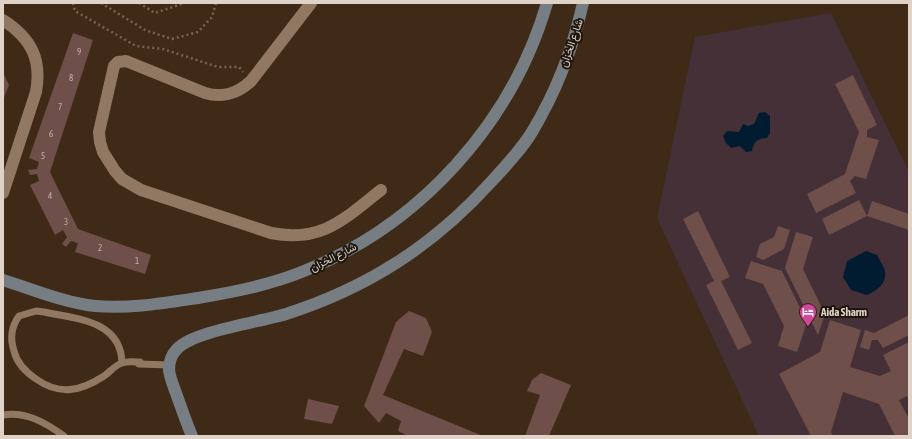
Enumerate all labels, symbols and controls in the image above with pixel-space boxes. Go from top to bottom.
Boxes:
street label: شارع الخزان [557,17,587,69]
house number: 9 [77,47,81,57]
house number: 8 [69,73,73,83]
house number: 7 [58,102,62,112]
house number: 6 [49,129,53,139]
house number: 5 [41,151,45,161]
house number: 4 [48,191,52,201]
house number: 3 [64,217,68,227]
street label: شارع الخزان [308,240,359,276]
house number: 2 [98,243,102,253]
house number: 1 [135,256,139,266]
hotel icon: Aida Sharm [798,302,818,327]
place label: Aida Sharm [820,306,867,318]

